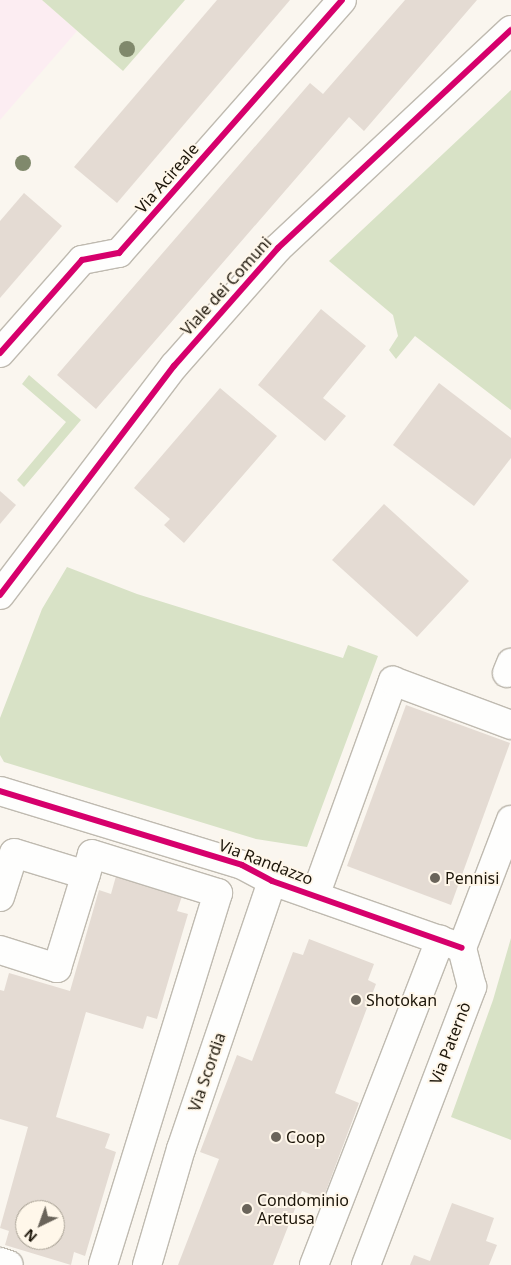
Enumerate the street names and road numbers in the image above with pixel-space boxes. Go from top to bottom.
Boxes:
street label: Via Acireale [131,139,203,217]
street label: Viale dei Comuni [177,233,275,339]
street label: Via Randazzo [216,835,316,889]
street label: Via Paternò [426,999,474,1087]
street label: Via Scordia [185,1030,229,1114]

